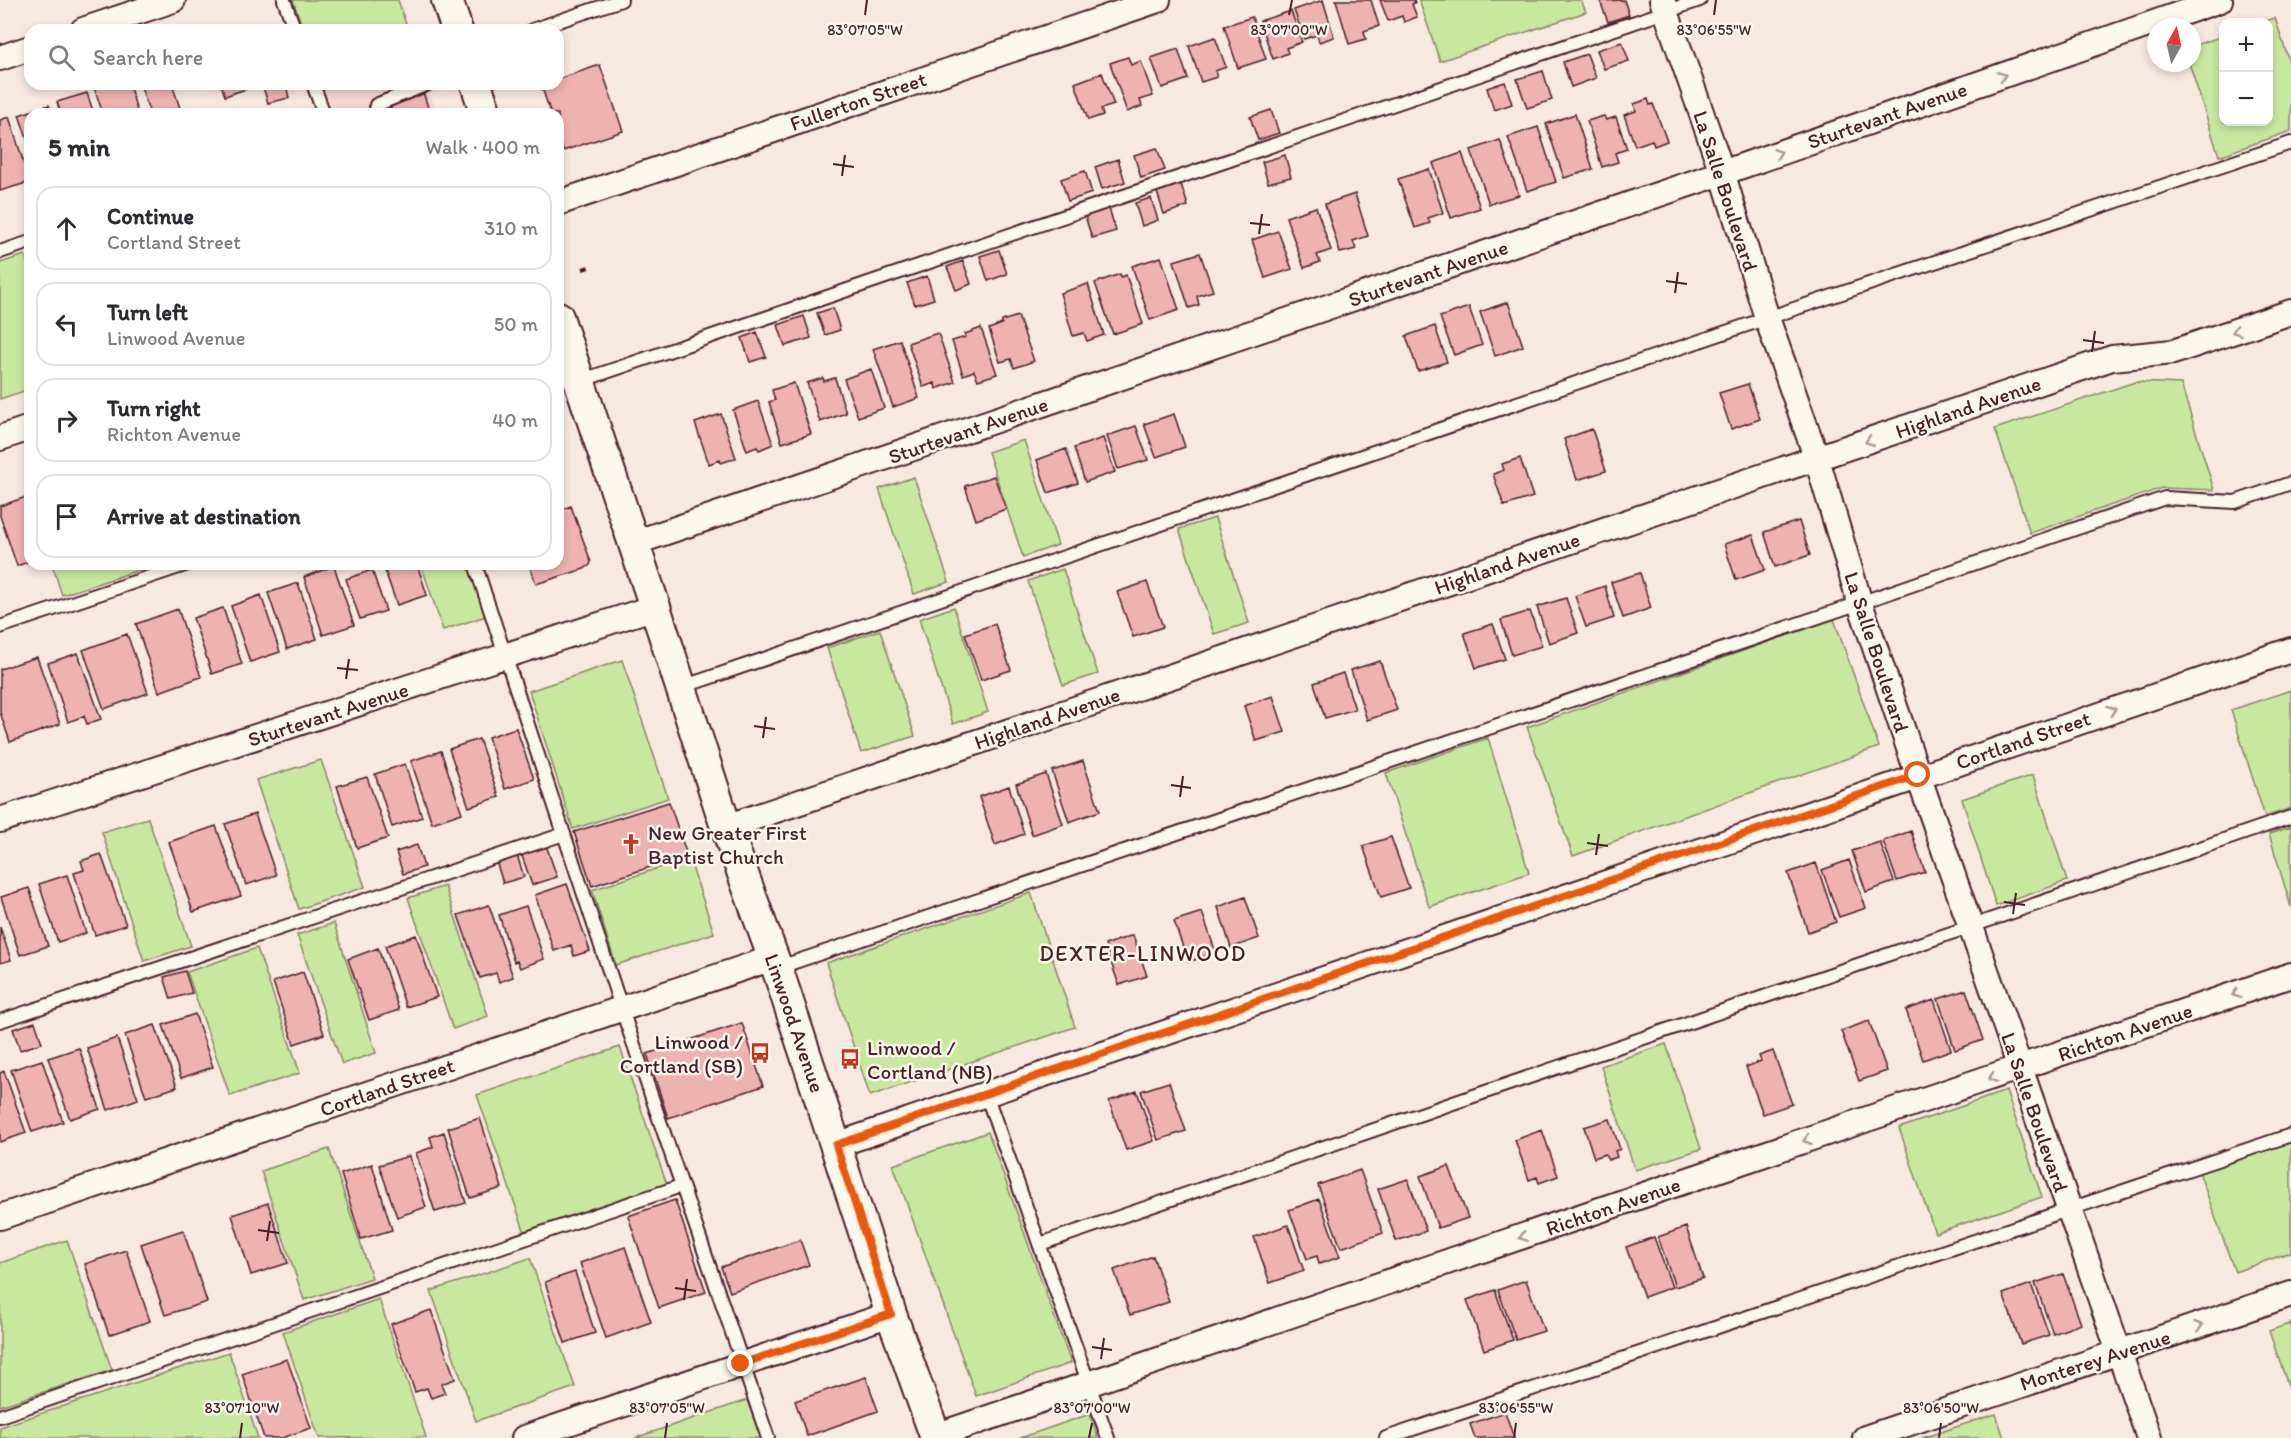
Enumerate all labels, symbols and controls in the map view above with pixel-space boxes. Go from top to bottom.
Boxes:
north arrow [2147,18,2201,72]
map controls [2219,18,2273,126]
button: + [2219,18,2273,72]
text: 83°07'05"W [827,21,903,39]
text: 83°07'00"W [1250,21,1328,39]
text: 83°06'55"W [1677,21,1752,39]
search box [24,24,564,90]
icon: search [45,41,78,74]
text: Search here [93,44,203,71]
street label: Fullerton Street [786,66,930,136]
one-way arrow [1996,70,2007,83]
button: − [2219,72,2273,126]
street label: Sturtevant Avenue [1804,76,1970,154]
street label: La Salle Boulevard [1688,108,1764,275]
text: 5 min [48,131,110,163]
text: Walk · 400 m [426,135,540,159]
one-way arrow [1772,148,1783,161]
text: Continue [107,203,194,230]
icon: ahead [50,212,83,245]
text: 310 m [484,216,538,240]
text: Cortland Street [107,230,241,254]
street label: Sturtevant Avenue [1345,234,1511,312]
text: Turn left [107,299,188,326]
icon: left [50,308,83,341]
text: 50 m [494,312,538,336]
one-way arrow [2231,324,2242,336]
text: Linwood Avenue [107,326,245,350]
street label: Highland Avenue [1892,370,2044,444]
street label: Sturtevant Avenue [885,391,1051,469]
text: Turn right [107,395,201,422]
icon: right [50,404,83,437]
text: 40 m [492,408,538,432]
text: Richton Avenue [107,422,241,446]
one-way arrow [1864,434,1875,446]
icon: arrive [50,500,83,533]
text: Arrive at destination [107,503,301,530]
street label: Highland Avenue [1431,526,1583,600]
street label: La Salle Boulevard [1839,569,1915,736]
street label: Sturtevant Avenue [245,676,411,752]
street label: Highland Avenue [971,681,1123,755]
one-way arrow [2106,704,2117,717]
street label: Cortland Street [1953,705,2094,775]
route start [1904,761,1930,787]
place label: New Greater First Baptist Church [648,820,807,869]
church icon: New Greater First Baptist Church [619,832,643,856]
district label: DEXTER-LINWOOD [1039,940,1247,967]
street label: Linwood Avenue [760,950,830,1096]
one-way arrow [2231,987,2242,1000]
street label: Richton Avenue [2054,997,2196,1067]
place label: Linwood / Cortland (SB) [620,1029,743,1078]
street label: La Salle Boulevard [1996,1029,2074,1196]
place label: Linwood / Cortland (NB) [867,1035,993,1084]
bus stop icon: Linwood / Cortland (SB) [748,1041,772,1065]
bus stop icon: Linwood / Cortland (NB) [838,1047,862,1071]
street label: Cortland Street [317,1052,458,1122]
one-way arrow [1987,1070,1998,1083]
one-way arrow [1802,1133,1813,1146]
street label: Richton Avenue [1542,1171,1684,1241]
one-way arrow [1518,1230,1529,1242]
one-way arrow [2193,1320,2204,1333]
street label: Monterey Avenue [2017,1324,2173,1396]
route end [727,1350,753,1376]
text: 83°07'10"W [205,1399,280,1417]
text: 83°07'05"W [629,1399,705,1417]
text: 83°07'00"W [1053,1399,1131,1417]
text: 83°06'55"W [1479,1399,1554,1417]
text: 83°06'50"W [1903,1399,1979,1417]

